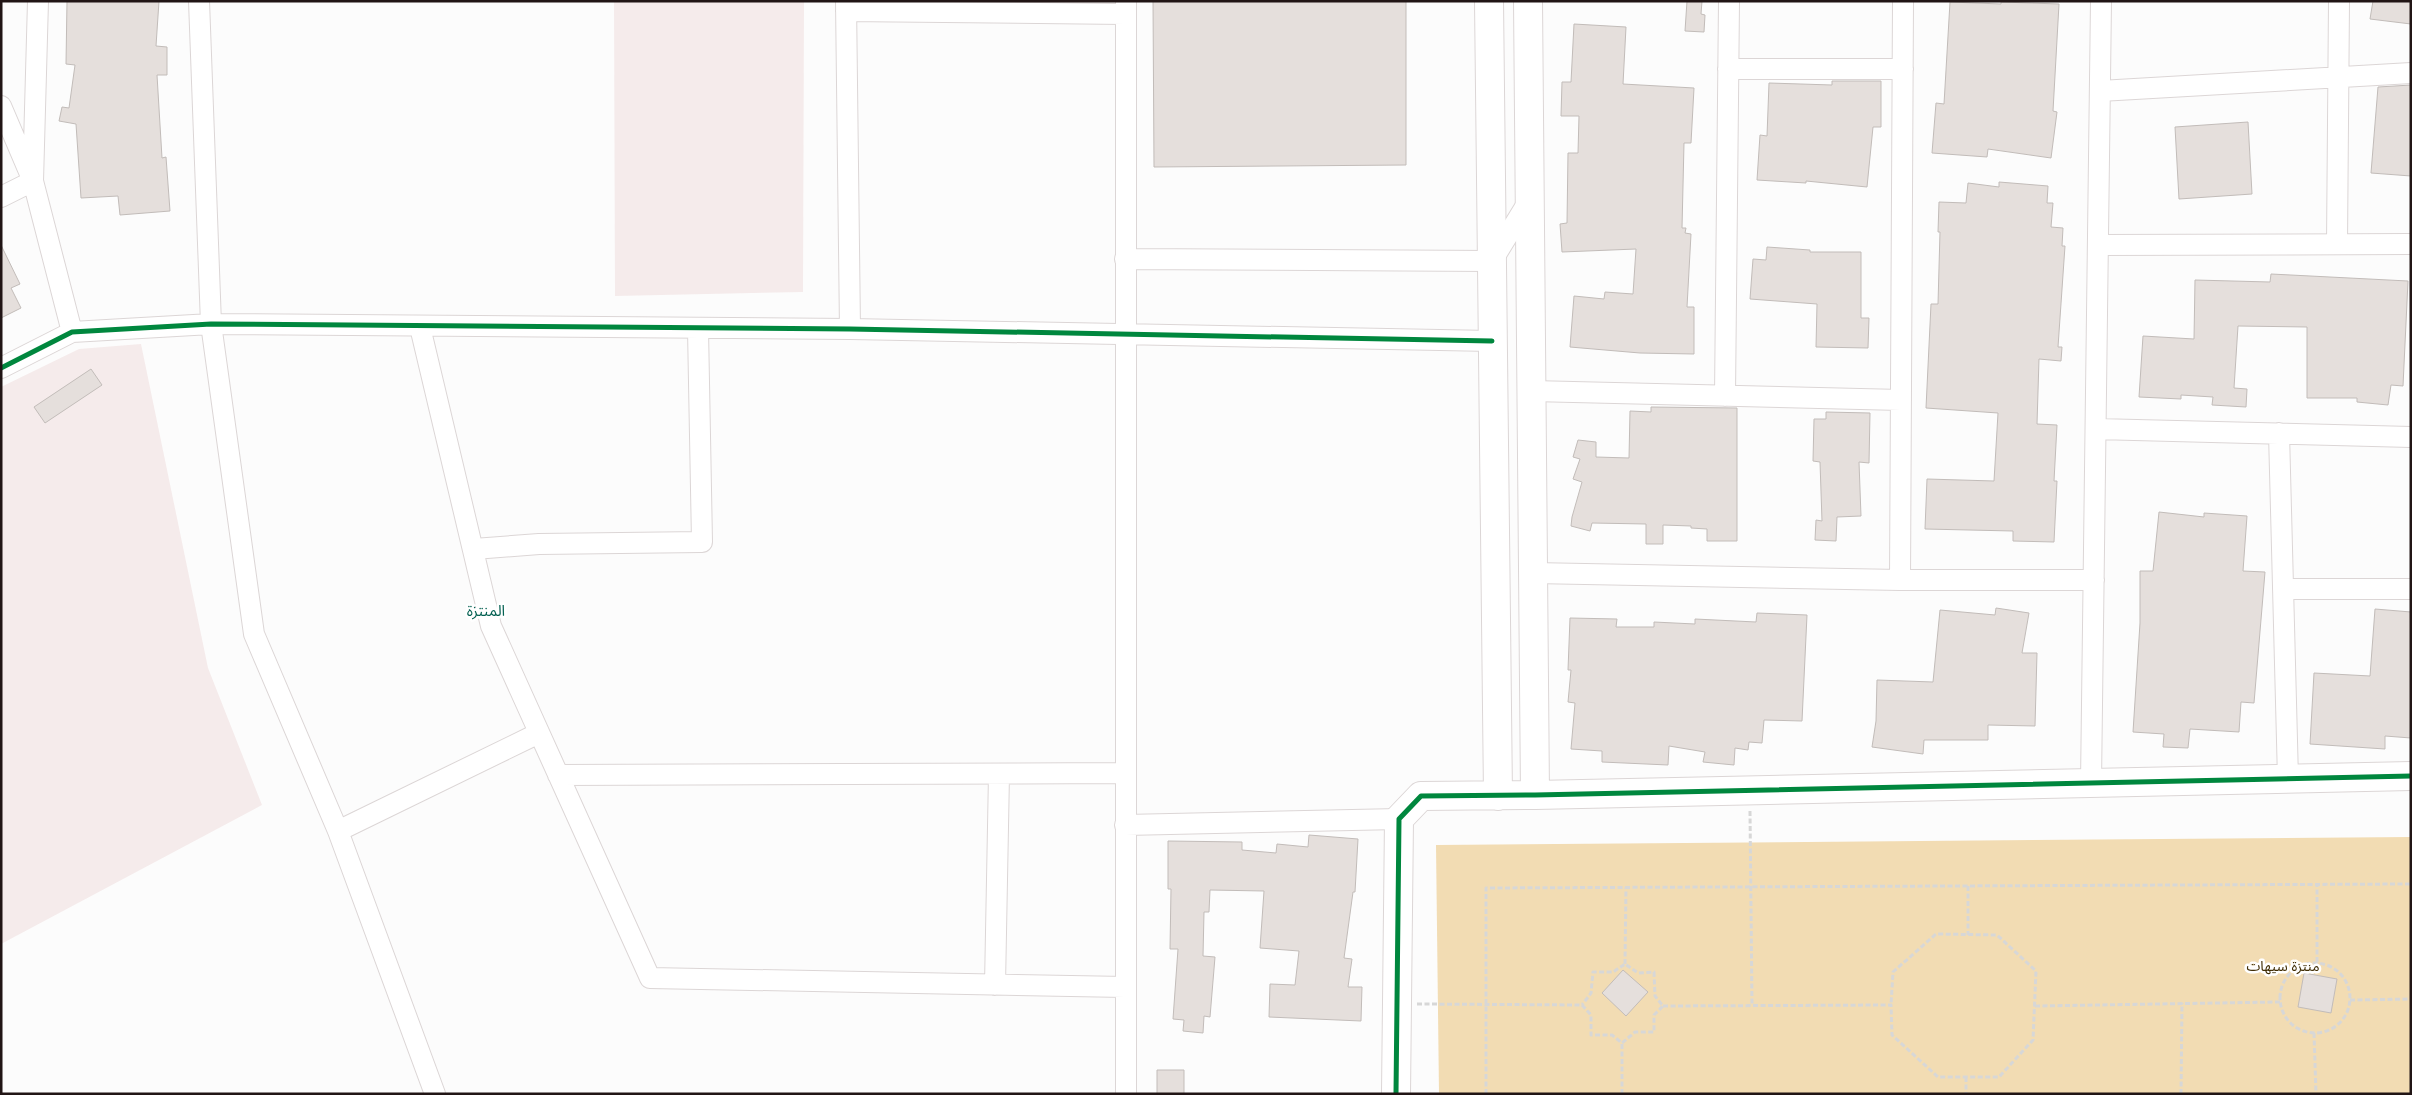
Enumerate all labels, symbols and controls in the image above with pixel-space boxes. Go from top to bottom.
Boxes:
district label: المنتزة [467,602,505,620]
park label: منتزة سيهات [2246,958,2320,975]

